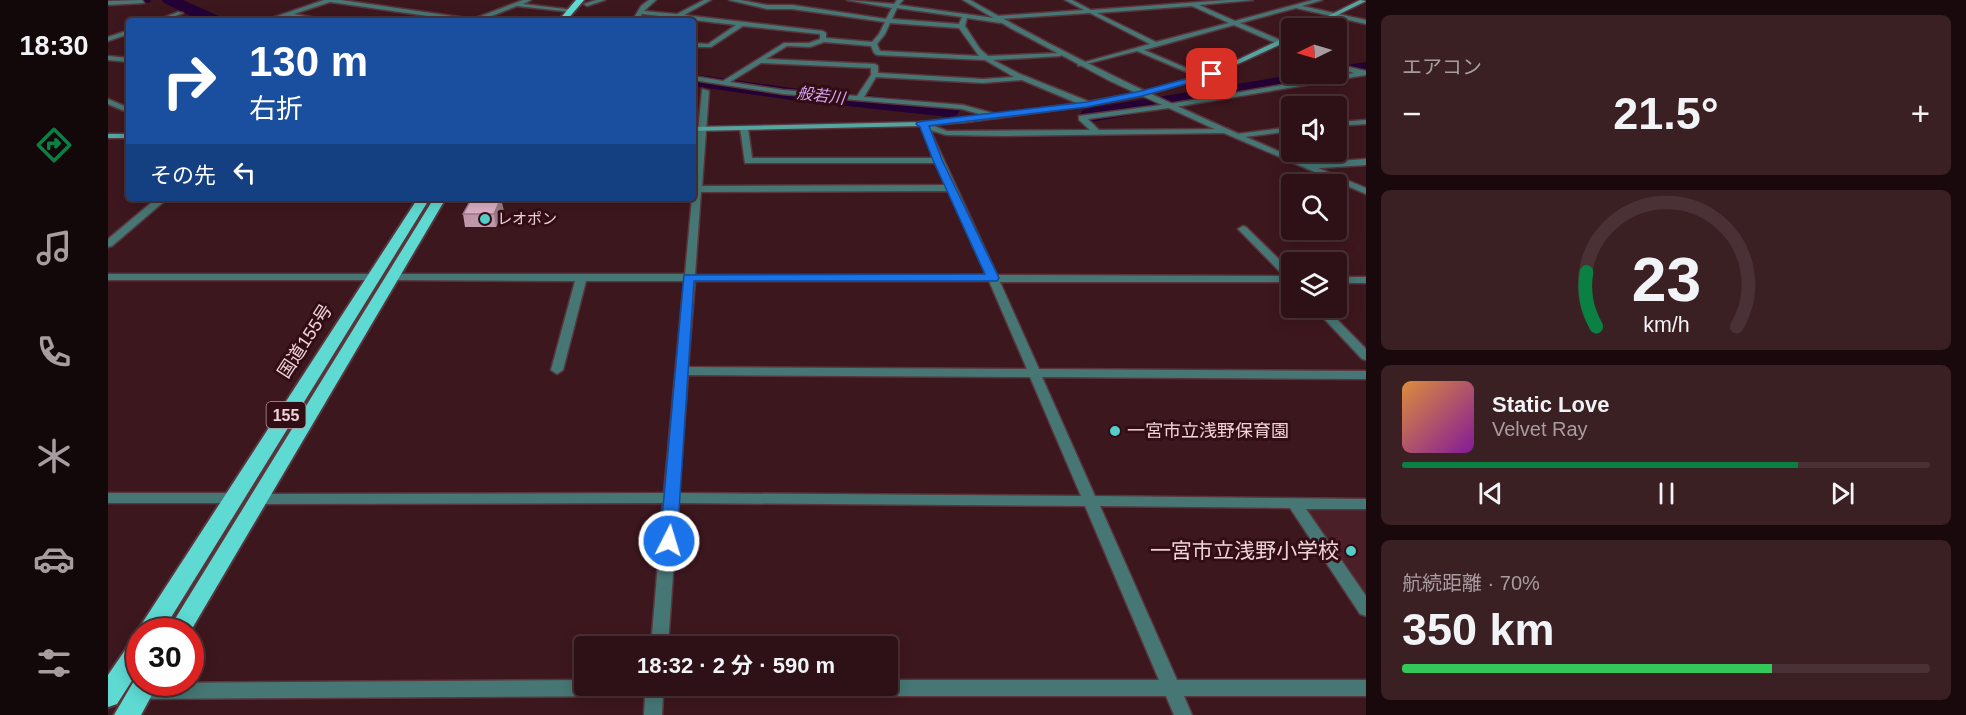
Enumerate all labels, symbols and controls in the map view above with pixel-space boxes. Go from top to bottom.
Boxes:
north arrow [1281,18,1347,84]
map controls [1281,18,1347,318]
text: 18:30 [19,31,89,61]
text: 130 m [249,38,368,85]
icon: right [150,42,228,120]
pin [1186,48,1237,99]
text: エアコン [1402,56,1482,78]
icon: arrive [1195,57,1228,90]
water label: 般若川 [796,84,848,107]
text: 21.5° [1613,88,1719,139]
text: 右折 [249,94,303,124]
text: − [1402,95,1421,132]
text: + [1911,95,1930,132]
button: sound [1281,96,1347,162]
icon: directions [33,124,75,166]
icon: left [228,156,261,189]
text: その先 [150,163,216,188]
button: search [1281,174,1347,240]
place label: レオポン [497,210,557,227]
marker: レオポン [478,212,492,226]
icon: music [33,227,75,269]
text: 23 [1631,245,1701,314]
button: layers [1281,252,1347,318]
street label: 国道155号 [274,300,336,382]
text: km/h [1643,313,1689,337]
icon: phone [33,331,75,373]
text: Static Love [1492,392,1609,417]
road number: 155 [266,402,306,428]
text: Velvet Ray [1492,418,1588,440]
place label: 一宮市立浅野保育園 [1127,421,1289,441]
marker: 一宮市立浅野保育園 [1108,424,1122,438]
icon: climate [33,435,75,477]
icon: previous [1474,477,1507,510]
icon: pause [1650,477,1683,510]
icon: next [1826,477,1859,510]
position arrow [637,509,701,573]
icon: car [33,538,75,580]
place label: 一宮市立浅野小学校 [1150,539,1339,562]
marker: 一宮市立浅野小学校 [1344,544,1358,558]
text: 航続距離 · 70% [1402,572,1540,594]
text: 350 km [1402,604,1555,655]
speed limit sign: 30 [126,618,204,696]
icon: filters [33,642,75,684]
text: 18:32 · 2 分 · 590 m [637,653,835,678]

